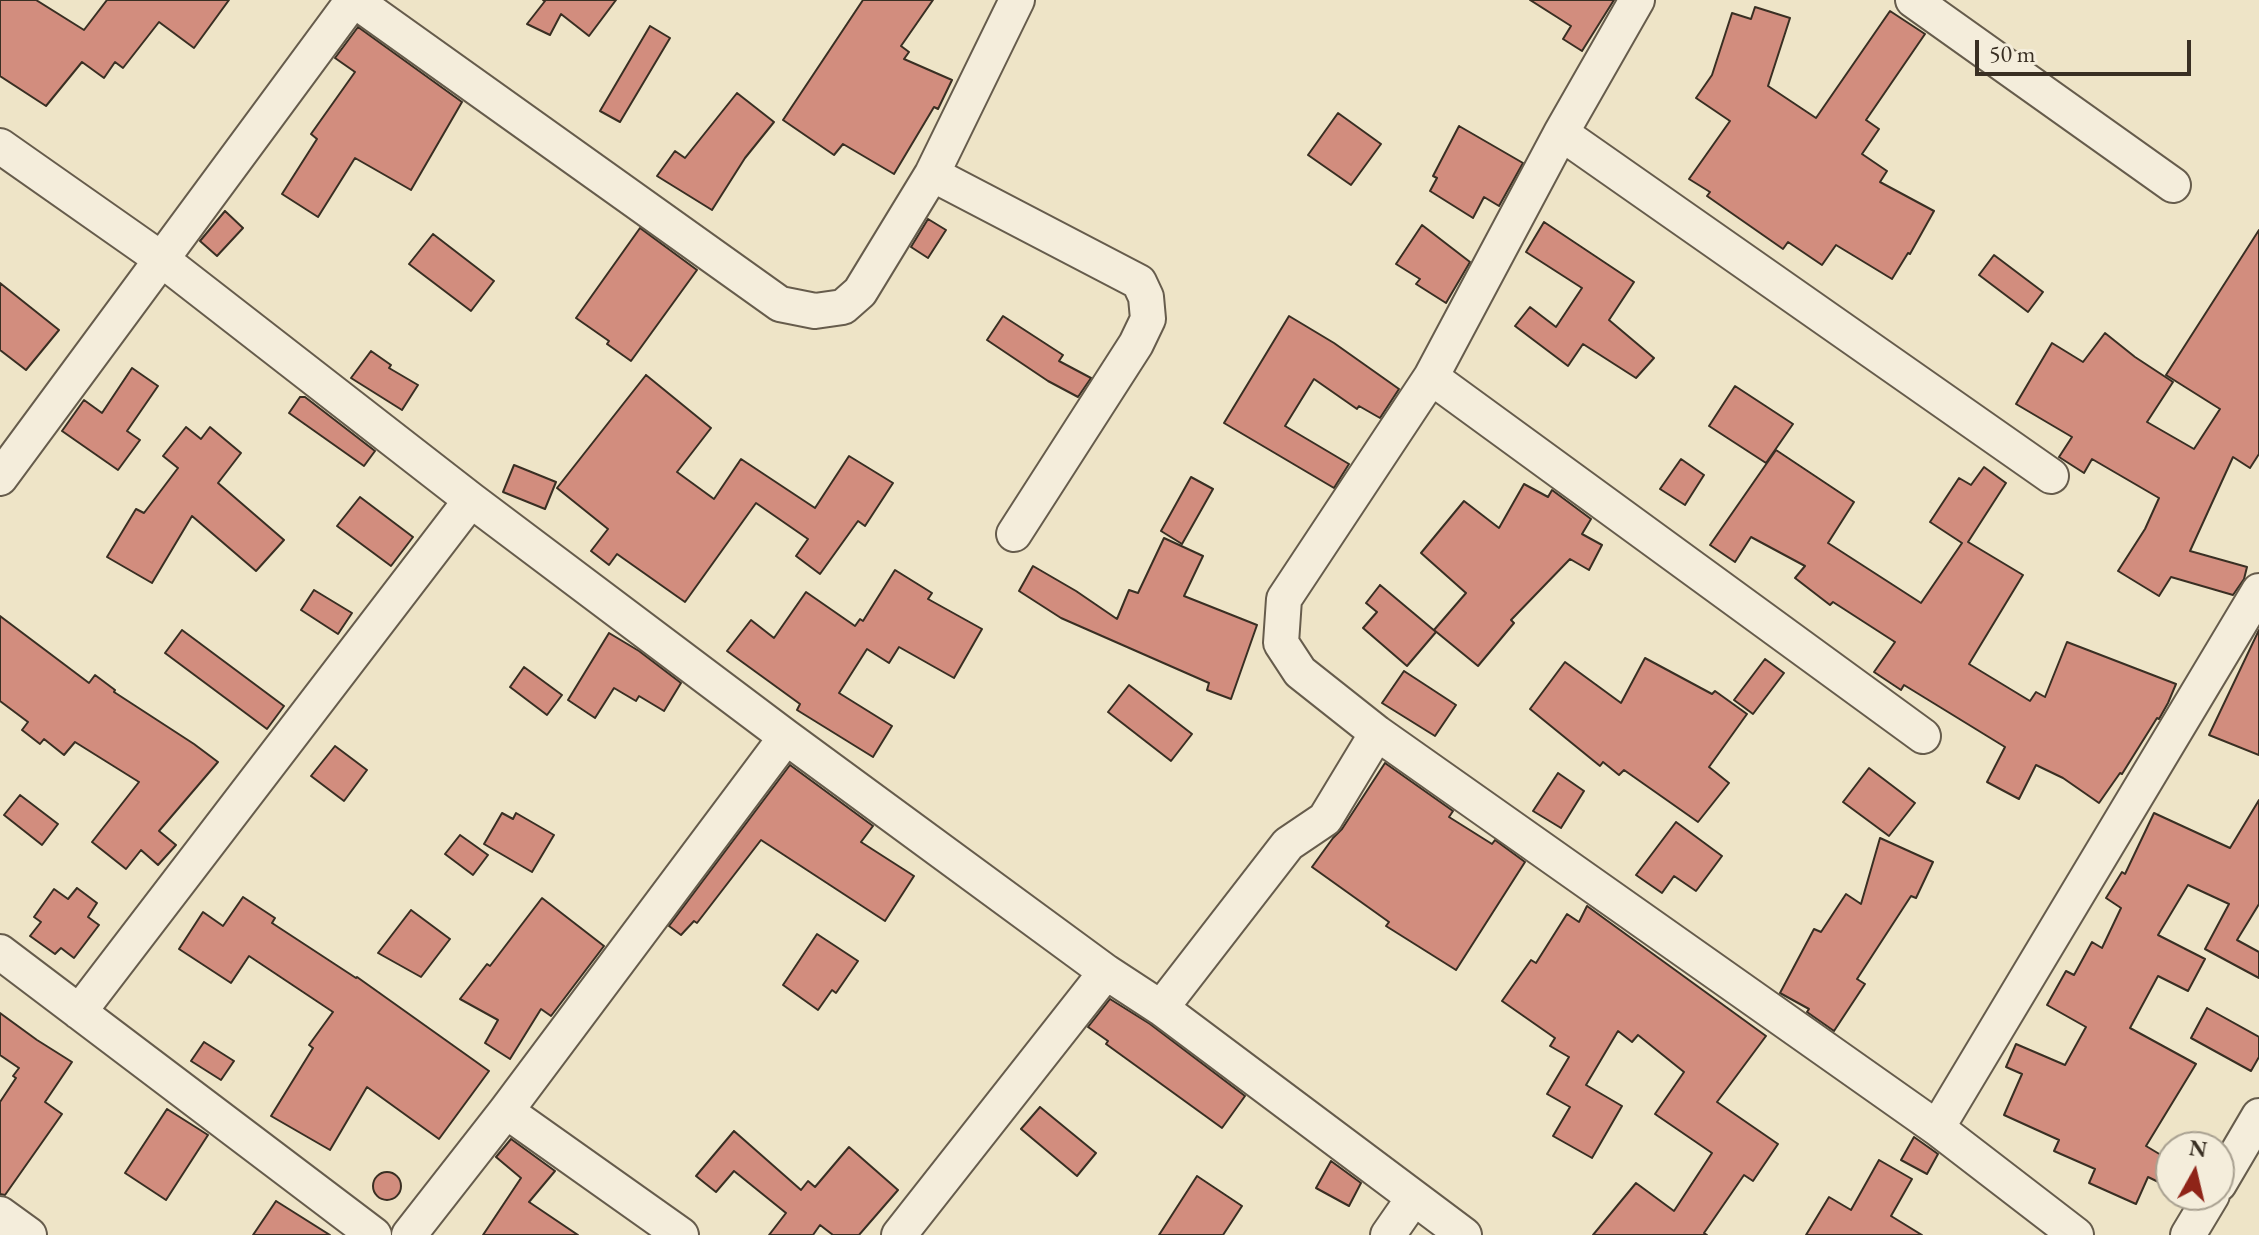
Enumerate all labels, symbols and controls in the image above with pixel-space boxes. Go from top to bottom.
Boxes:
scale bar [1979,24,2195,74]
text: 50 m [1989,38,2036,69]
north arrow [2155,1131,2235,1211]
text: N [2187,1133,2209,1164]

